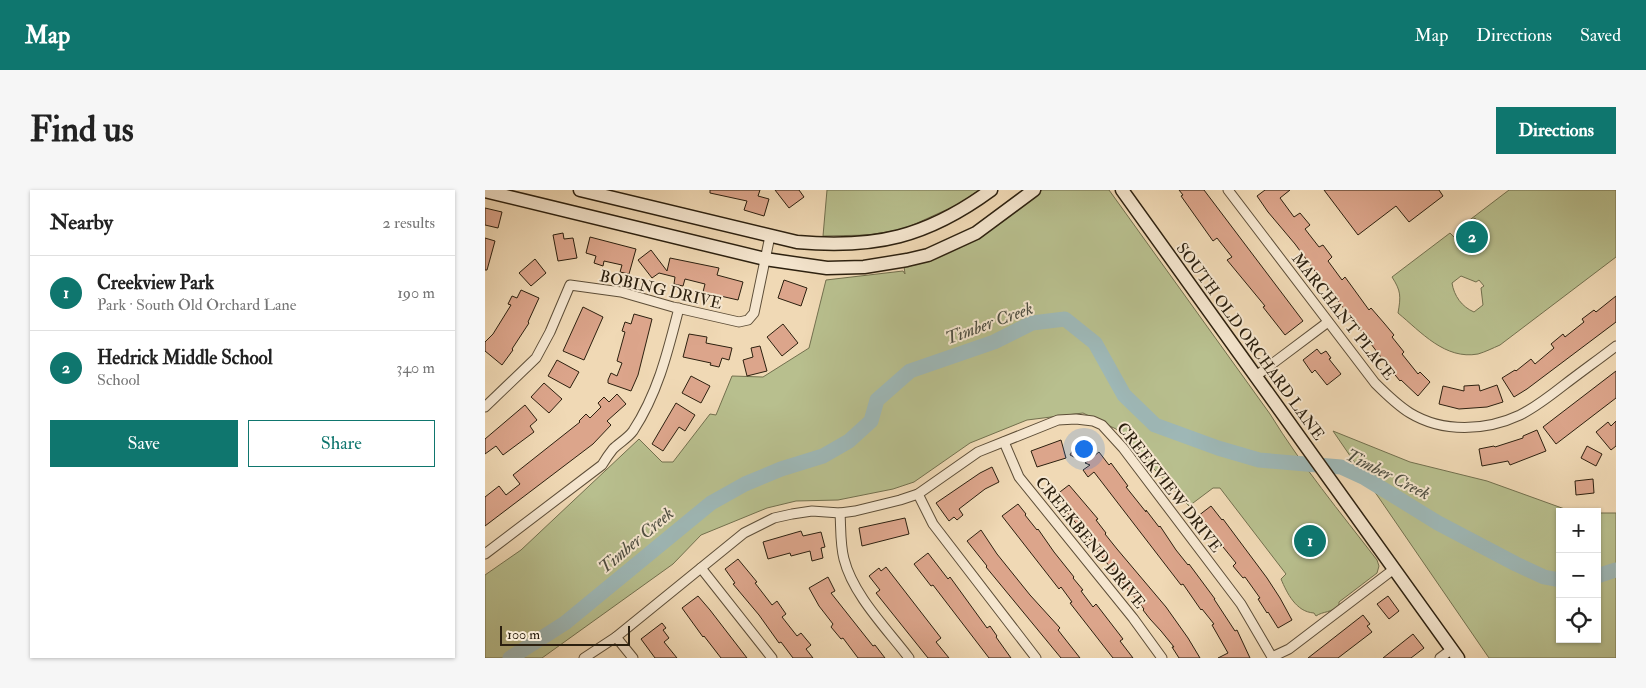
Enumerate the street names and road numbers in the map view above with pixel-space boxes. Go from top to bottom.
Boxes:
street label: SOUTH OLD ORCHARD LANE [1172,239,1329,444]
street label: MARCHANT PLACE [1287,249,1399,384]
street label: BOBING DRIVE [598,266,724,314]
street label: CREEKVIEW DRIVE [1112,419,1226,557]
street label: CREEKBEND DRIVE [1031,473,1149,612]

